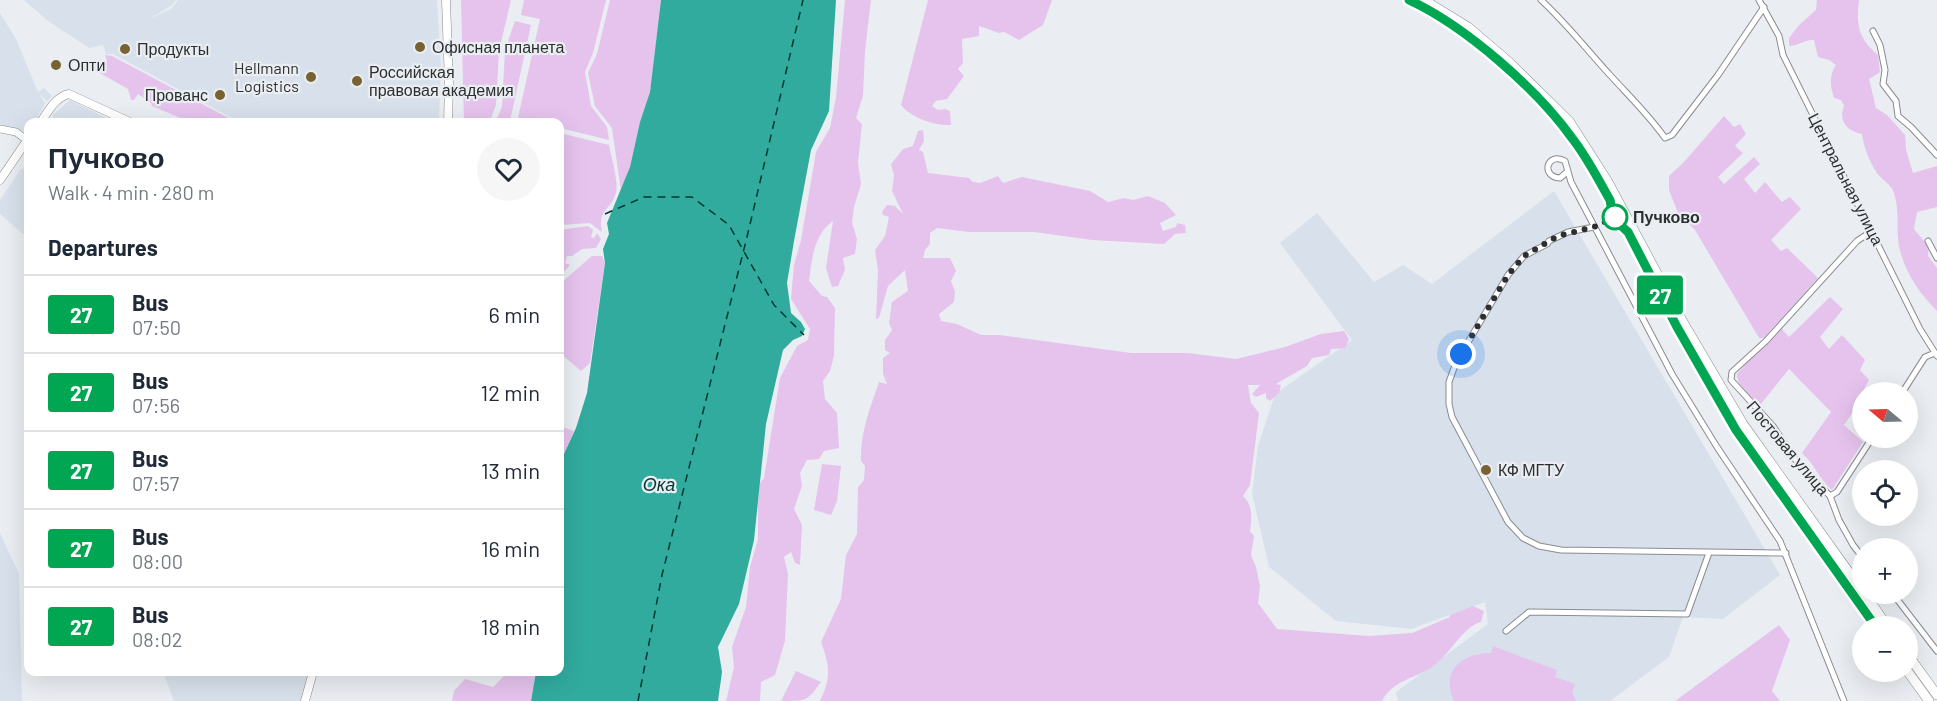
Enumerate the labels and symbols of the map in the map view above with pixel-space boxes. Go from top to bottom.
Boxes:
place label: Офисная планета [432,37,564,56]
place label: Продукты [137,39,209,58]
marker: Офисная планета [413,40,427,54]
marker: Продукты [118,42,132,56]
place label: Опти [68,55,105,74]
marker: Опти [49,58,63,72]
place label: Hellmann Logistics [234,58,299,95]
place label: Российская правовая академия [369,62,514,99]
marker: Hellmann Logistics [304,70,318,84]
marker: Российская правовая академия [350,74,364,88]
place label: Прованс [145,85,208,104]
marker: Прованс [213,88,227,102]
street label: Центральная улица [1805,109,1888,248]
marker: Пучково [1602,204,1628,230]
place label: Пучково [1633,207,1700,226]
line badge: 27 [1633,276,1687,314]
your location [1446,339,1476,369]
north arrow [1852,382,1918,448]
street label: Постовая улица [1743,397,1833,499]
place label: КФ МГТУ [1498,460,1565,479]
marker: КФ МГТУ [1479,463,1493,477]
water label: Ока [643,473,675,495]

